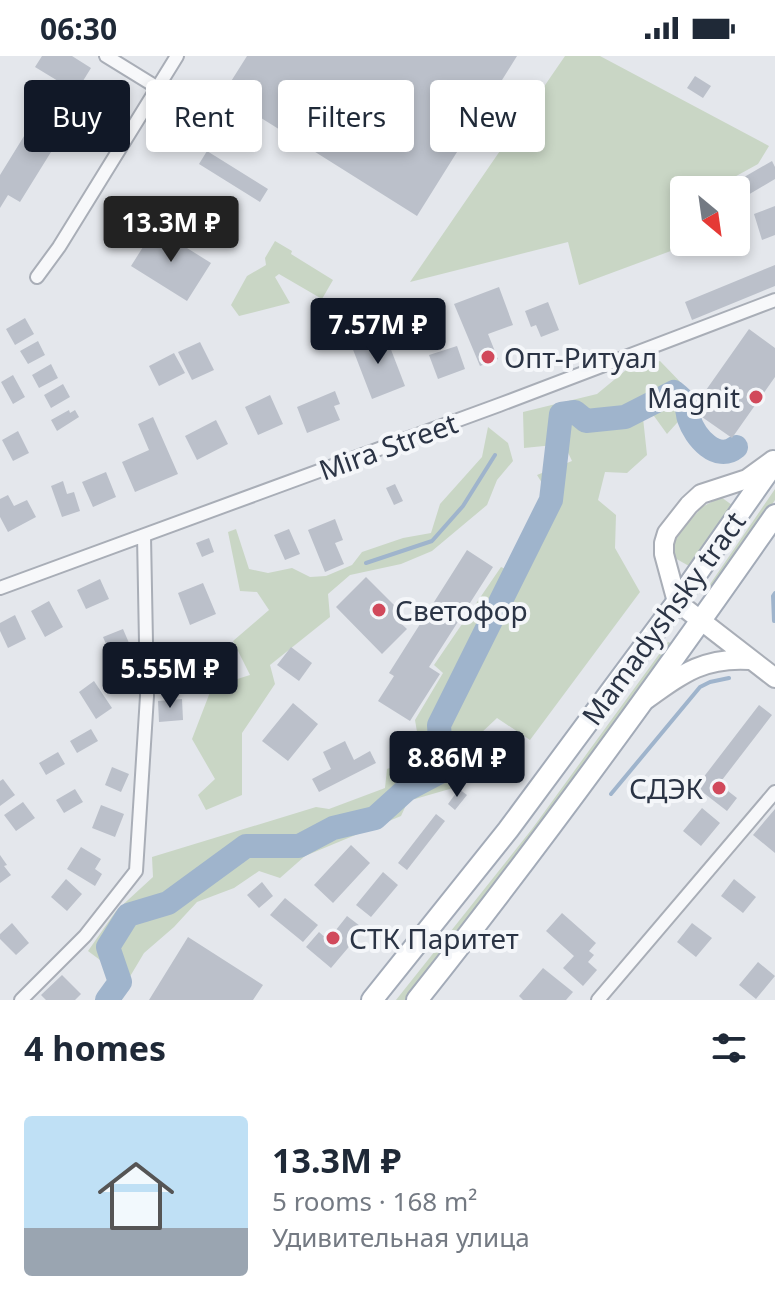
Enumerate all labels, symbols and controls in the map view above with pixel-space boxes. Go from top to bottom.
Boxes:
text: 06:30 [40,8,117,49]
chip: Buy [24,80,130,152]
chip: Rent [146,80,262,152]
chip: Filters [278,80,414,152]
chip: New [430,80,545,152]
north arrow [670,176,750,256]
map controls [670,176,750,256]
pin: 13.3M ₽ [97,196,245,264]
text: 13.3M ₽ [122,204,220,240]
pin: 7.57M ₽ [304,298,452,366]
text: 7.57M ₽ [329,306,427,342]
place label: Опт-Ритуал [504,338,657,376]
marker: Опт-Ритуал [479,348,497,366]
place label: Magnit [647,378,740,416]
marker: Magnit [747,388,765,406]
street label: Mira Street [313,403,463,489]
street label: Mamadyshsky tract [573,503,753,733]
place label: Светофор [395,591,528,629]
marker: Светофор [370,601,388,619]
pin: 5.55M ₽ [96,642,244,710]
text: 5.55M ₽ [121,650,219,686]
pin: 8.86M ₽ [383,731,531,799]
text: 8.86M ₽ [408,739,506,775]
place label: СДЭК [629,769,703,807]
marker: СДЭК [710,779,728,797]
place label: СТК Паритет [349,919,519,957]
marker: СТК Паритет [324,929,342,947]
text: 4 homes [24,1025,166,1071]
icon: filters [707,1026,751,1070]
text: 13.3M ₽ [272,1137,401,1183]
icon: home [88,1148,184,1244]
text: 5 rooms · 168 m² [272,1183,477,1219]
text: Удивительная улица [272,1219,530,1255]

